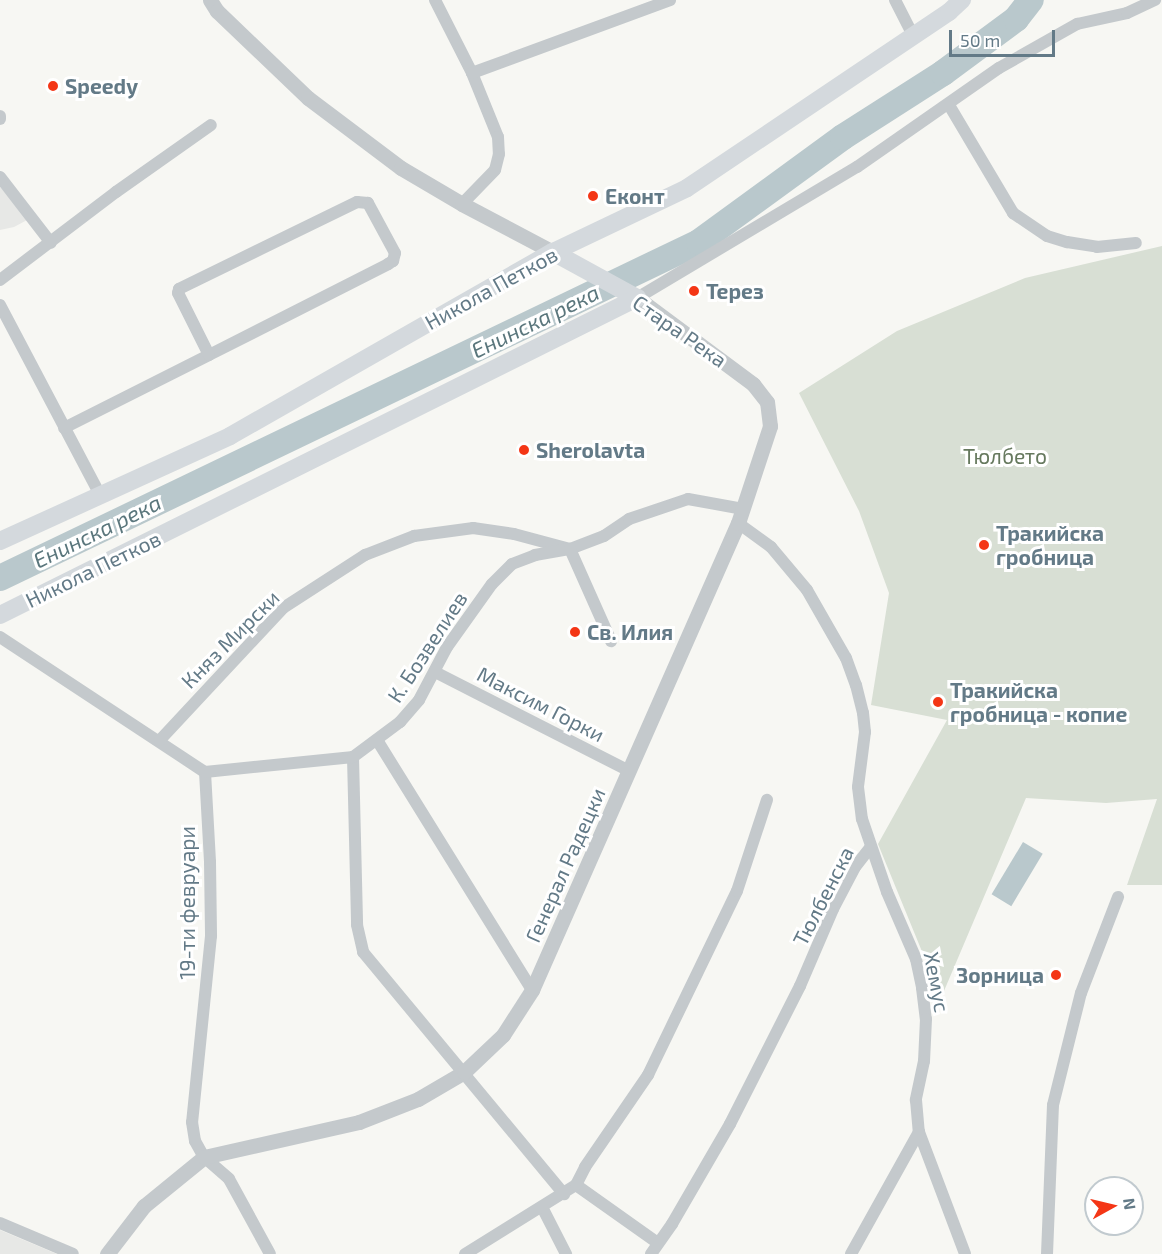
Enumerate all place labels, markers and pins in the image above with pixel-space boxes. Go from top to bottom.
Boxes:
place label: Speedy [65,73,138,99]
marker: Speedy [46,79,60,93]
place label: Еконт [605,183,665,209]
marker: Еконт [586,189,600,203]
place label: Терез [706,278,764,304]
marker: Терез [687,284,701,298]
place label: Sherolavta [536,437,645,463]
marker: Sherolavta [517,443,531,457]
place label: Тракийска гробница [996,520,1104,570]
marker: Тракийска гробница [977,538,991,552]
place label: Св. Илия [587,619,673,645]
marker: Св. Илия [568,625,582,639]
place label: Тракийска гробница - копие [950,677,1127,727]
marker: Тракийска гробница - копие [931,695,945,709]
place label: Зорница [956,962,1044,988]
marker: Зорница [1049,968,1063,982]

